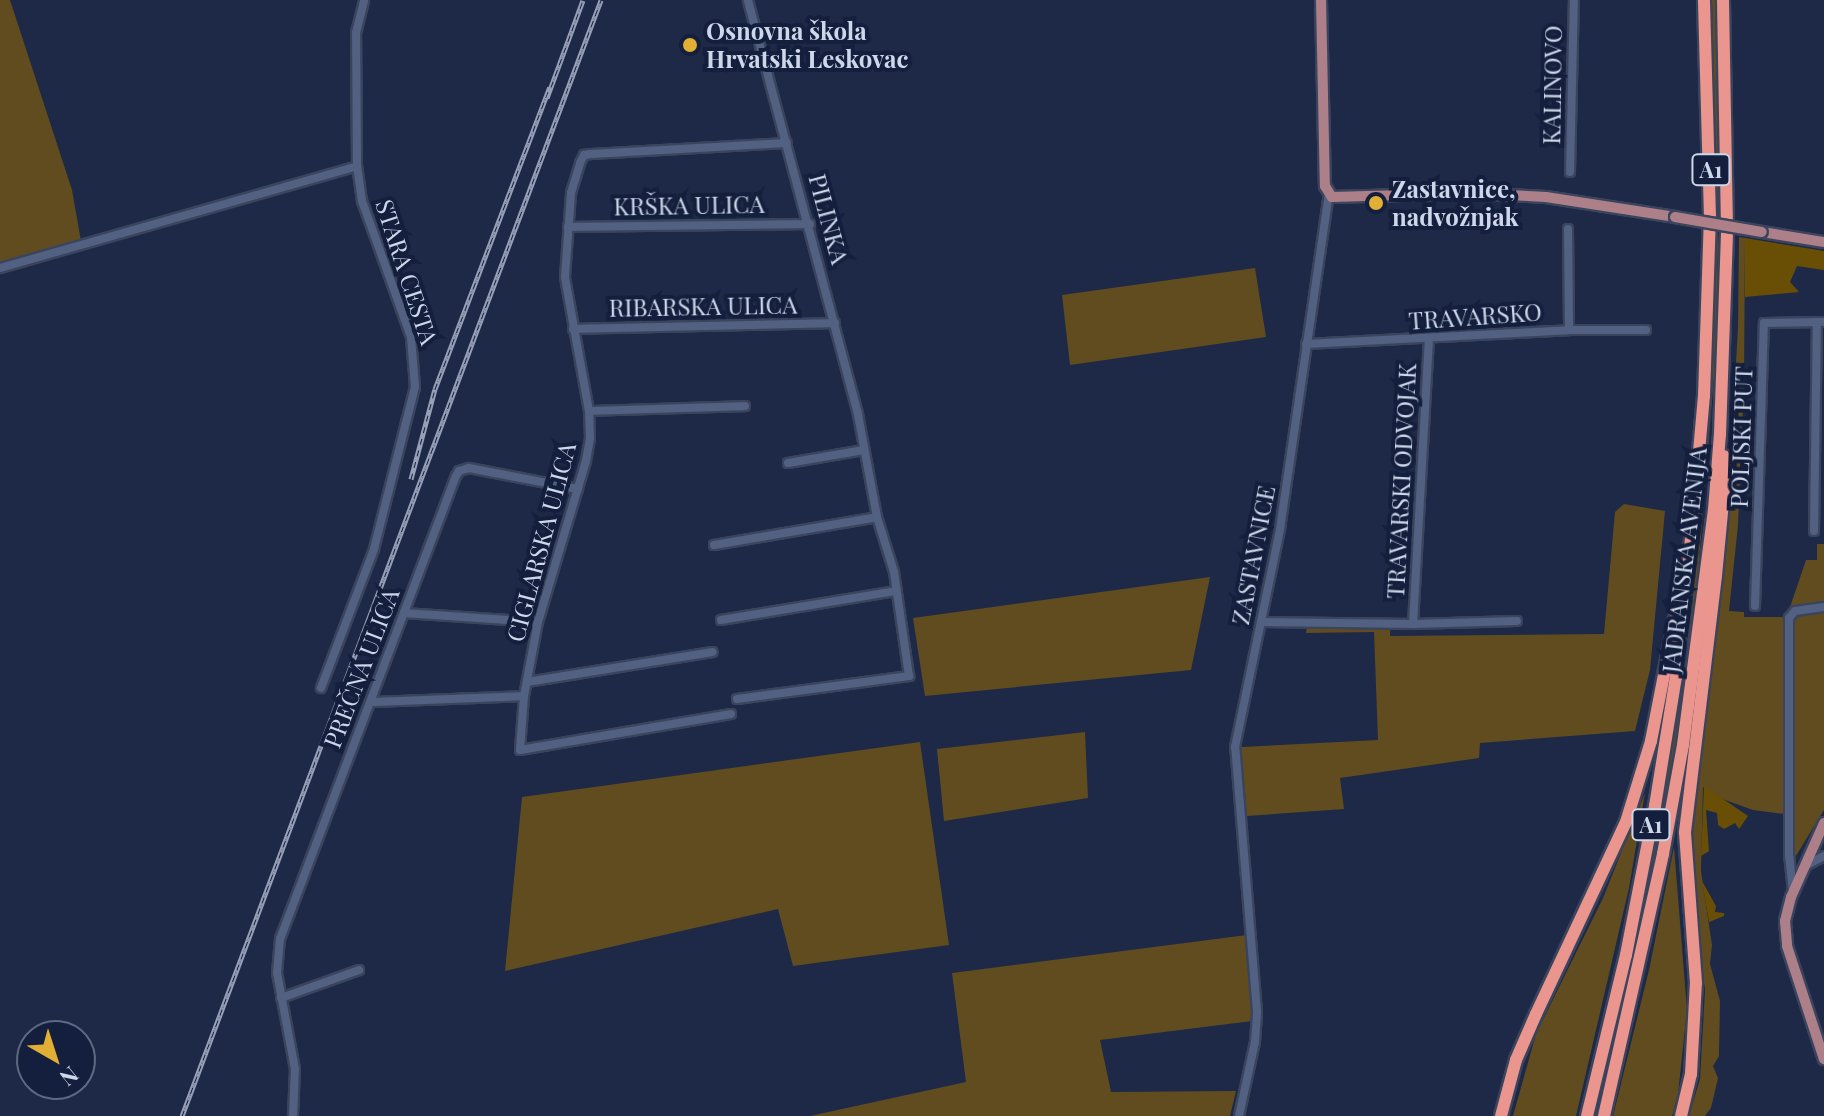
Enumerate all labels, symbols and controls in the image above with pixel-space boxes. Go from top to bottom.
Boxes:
place label: Osnovna škola Hrvatski Leskovac [706,17,908,73]
street label: KALINOVO [1537,25,1567,145]
marker: Osnovna škola Hrvatski Leskovac [681,36,699,54]
road number: A1 [1691,152,1731,188]
street label: PILINKA [803,171,855,267]
place label: Zastavnice, nadvožnjak [1392,175,1519,231]
street label: KRŠKA ULICA [613,189,765,221]
marker: Zastavnice, nadvožnjak [1367,194,1385,212]
street label: STARA CESTA [370,196,444,348]
street label: RIBARSKA ULICA [609,290,797,322]
street label: TRAVARSKO [1407,297,1543,335]
street label: TRAVARSKI ODVOJAK [1380,363,1422,599]
street label: POLJSKI PUT [1724,366,1758,508]
street label: CIGLARSKA ULICA [501,439,581,645]
street label: JADRANSKA AVENIJA [1656,445,1712,675]
street label: ZASTAVNICE [1225,483,1281,627]
street label: PREČNA ULICA [317,584,405,752]
road number: A1 [1631,807,1671,843]
north arrow [16,1020,96,1100]
text: N [54,1060,85,1094]

